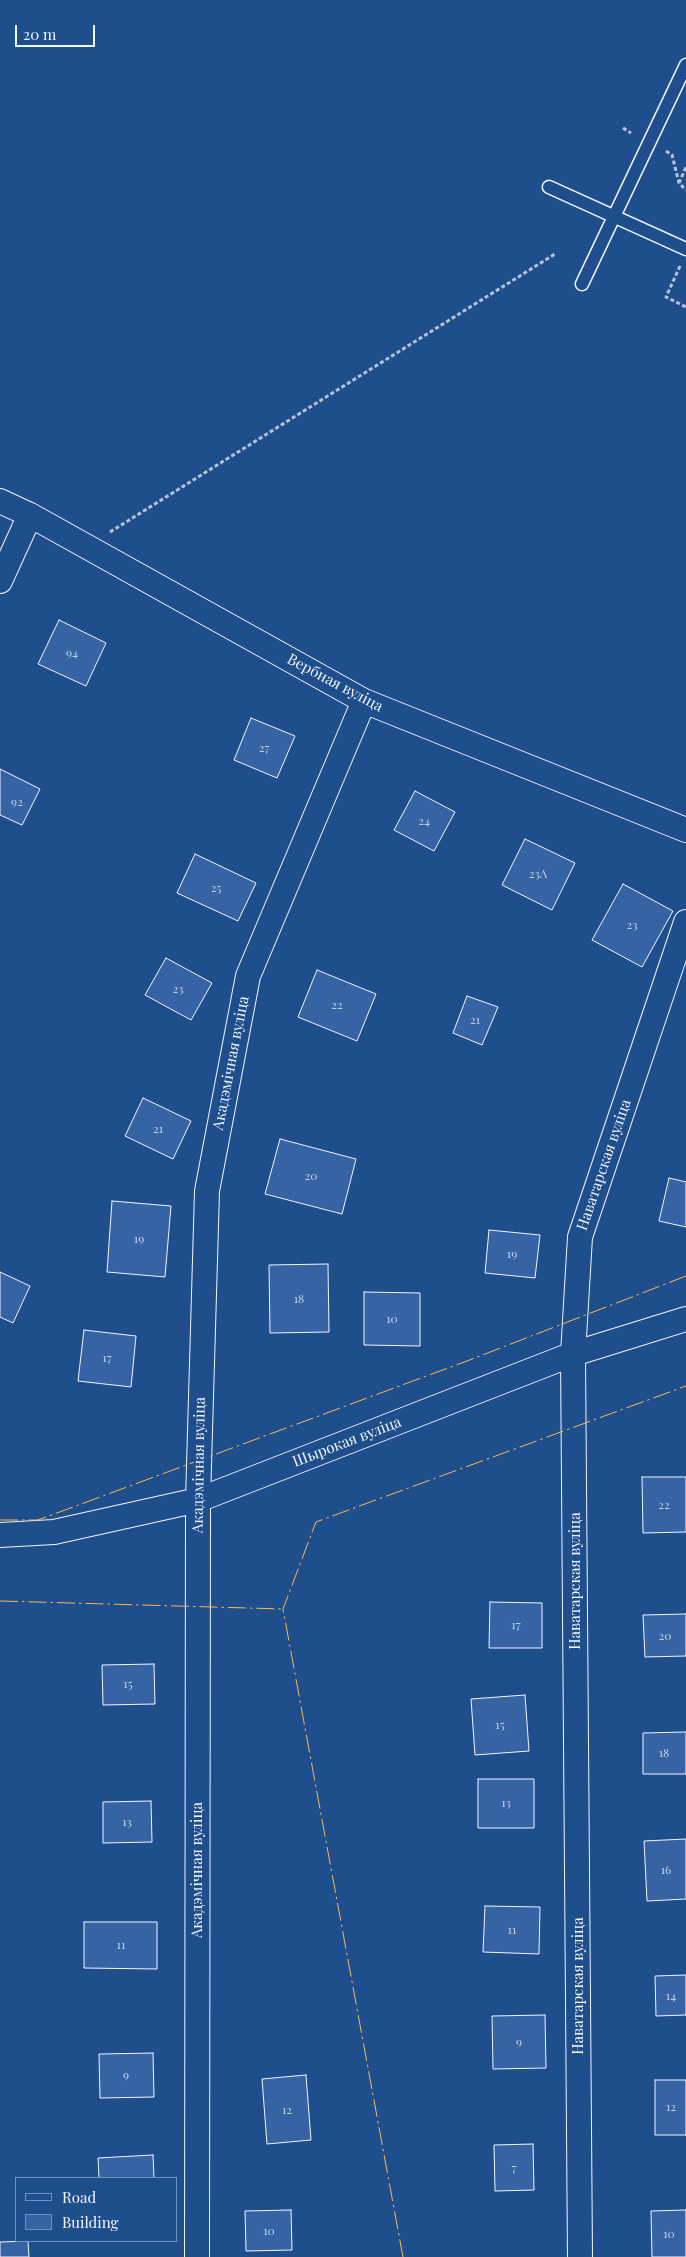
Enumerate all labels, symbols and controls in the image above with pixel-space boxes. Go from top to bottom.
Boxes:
scale bar [18,15,98,47]
text: 20 m [23,24,56,44]
house number: 94 [66,646,78,660]
street label: Вербная вуліца [284,650,386,716]
house number: 27 [259,741,269,755]
house number: 92 [11,795,23,809]
house number: 24 [418,814,430,828]
house number: 23А [529,867,547,881]
house number: 25 [211,881,221,895]
house number: 23 [626,918,638,932]
house number: 23 [172,982,184,996]
street label: Акадэмічная вуліца [209,994,253,1132]
house number: 22 [331,998,343,1012]
house number: 21 [470,1013,480,1027]
street label: Наватарская вуліца [573,1097,635,1233]
house number: 21 [153,1122,163,1136]
house number: 20 [305,1169,317,1183]
house number: 19 [134,1232,144,1246]
house number: 19 [507,1247,517,1261]
house number: 18 [294,1292,304,1306]
house number: 10 [386,1312,398,1326]
house number: 17 [102,1351,112,1365]
street label: Акадэмічная вуліца [189,1397,209,1533]
street label: Шырокая вуліца [290,1413,404,1471]
house number: 22 [658,1498,670,1512]
street label: Наватарская вуліца [566,1512,584,1650]
house number: 17 [511,1618,521,1632]
house number: 20 [659,1629,671,1643]
house number: 15 [123,1677,133,1691]
house number: 15 [495,1718,505,1732]
house number: 18 [659,1746,669,1760]
house number: 13 [501,1796,511,1810]
street label: Акадэмічная вуліца [188,1802,206,1938]
house number: 13 [122,1815,132,1829]
house number: 16 [661,1863,671,1877]
street label: Наватарская вуліца [569,1917,587,2055]
house number: 11 [508,1923,516,1937]
house number: 11 [117,1938,125,1952]
house number: 14 [666,1989,676,2003]
house number: 9 [516,2035,522,2049]
house number: 9 [123,2068,129,2082]
house number: 12 [666,2100,676,2114]
house number: 12 [282,2103,292,2117]
house number: 7 [512,2161,516,2175]
legend [15,2177,178,2242]
text: Road [62,2187,96,2207]
text: Building [62,2212,118,2232]
house number: 10 [263,2224,275,2238]
house number: 10 [663,2227,675,2241]

